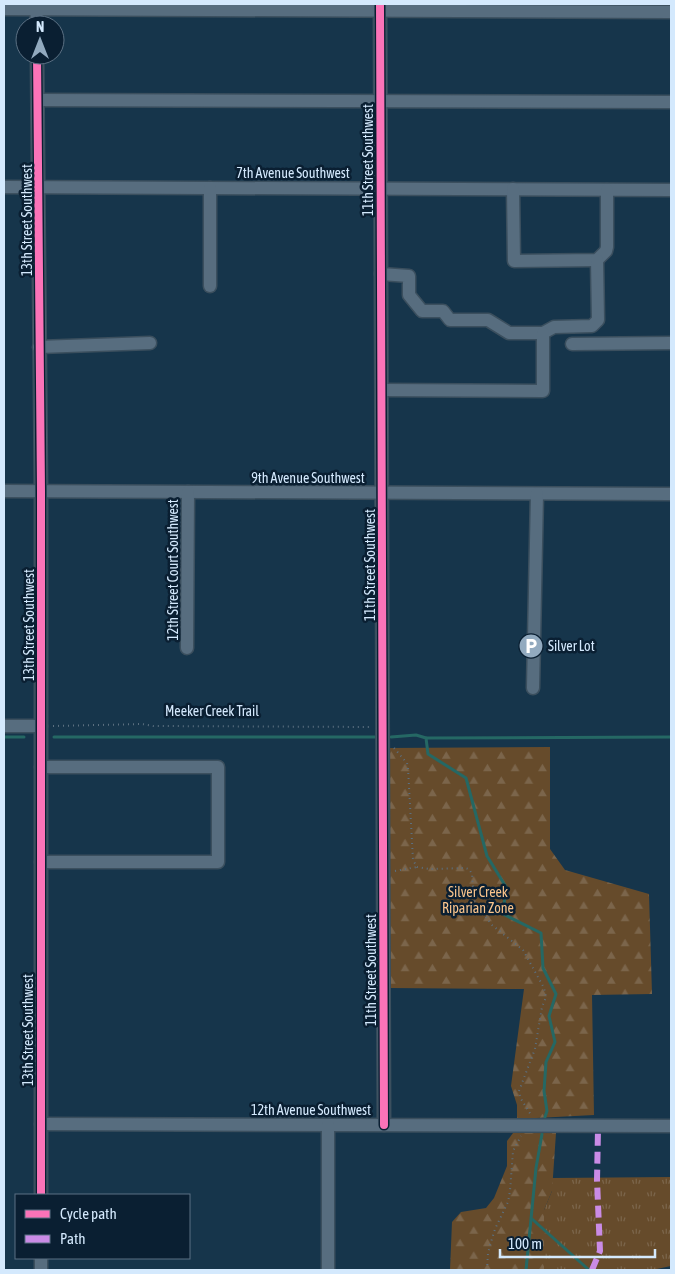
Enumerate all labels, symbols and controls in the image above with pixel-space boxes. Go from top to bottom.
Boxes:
north arrow [15,15,65,65]
text: N [36,19,44,35]
street label: 11th Street Southwest [360,104,376,216]
street label: 13th Street Southwest [19,164,35,276]
street label: 7th Avenue Southwest [236,165,350,181]
street label: 9th Avenue Southwest [251,470,365,486]
street label: 12th Street Court Southwest [165,499,181,641]
street label: 11th Street Southwest [362,509,378,621]
street label: 13th Street Southwest [21,569,37,681]
parking icon: Silver Lot [518,633,544,659]
place label: Silver Lot [548,638,595,654]
street label: Meeker Creek Trail [165,703,259,719]
park label: Silver Creek Riparian Zone [442,884,514,916]
street label: 11th Street Southwest [363,914,379,1026]
street label: 13th Street Southwest [20,974,36,1086]
street label: 12th Avenue Southwest [251,1102,371,1118]
legend [15,1194,190,1259]
text: Cycle path [60,1205,117,1222]
scale bar [500,1226,655,1258]
text: Path [60,1230,86,1247]
text: 100 m [508,1235,542,1252]

